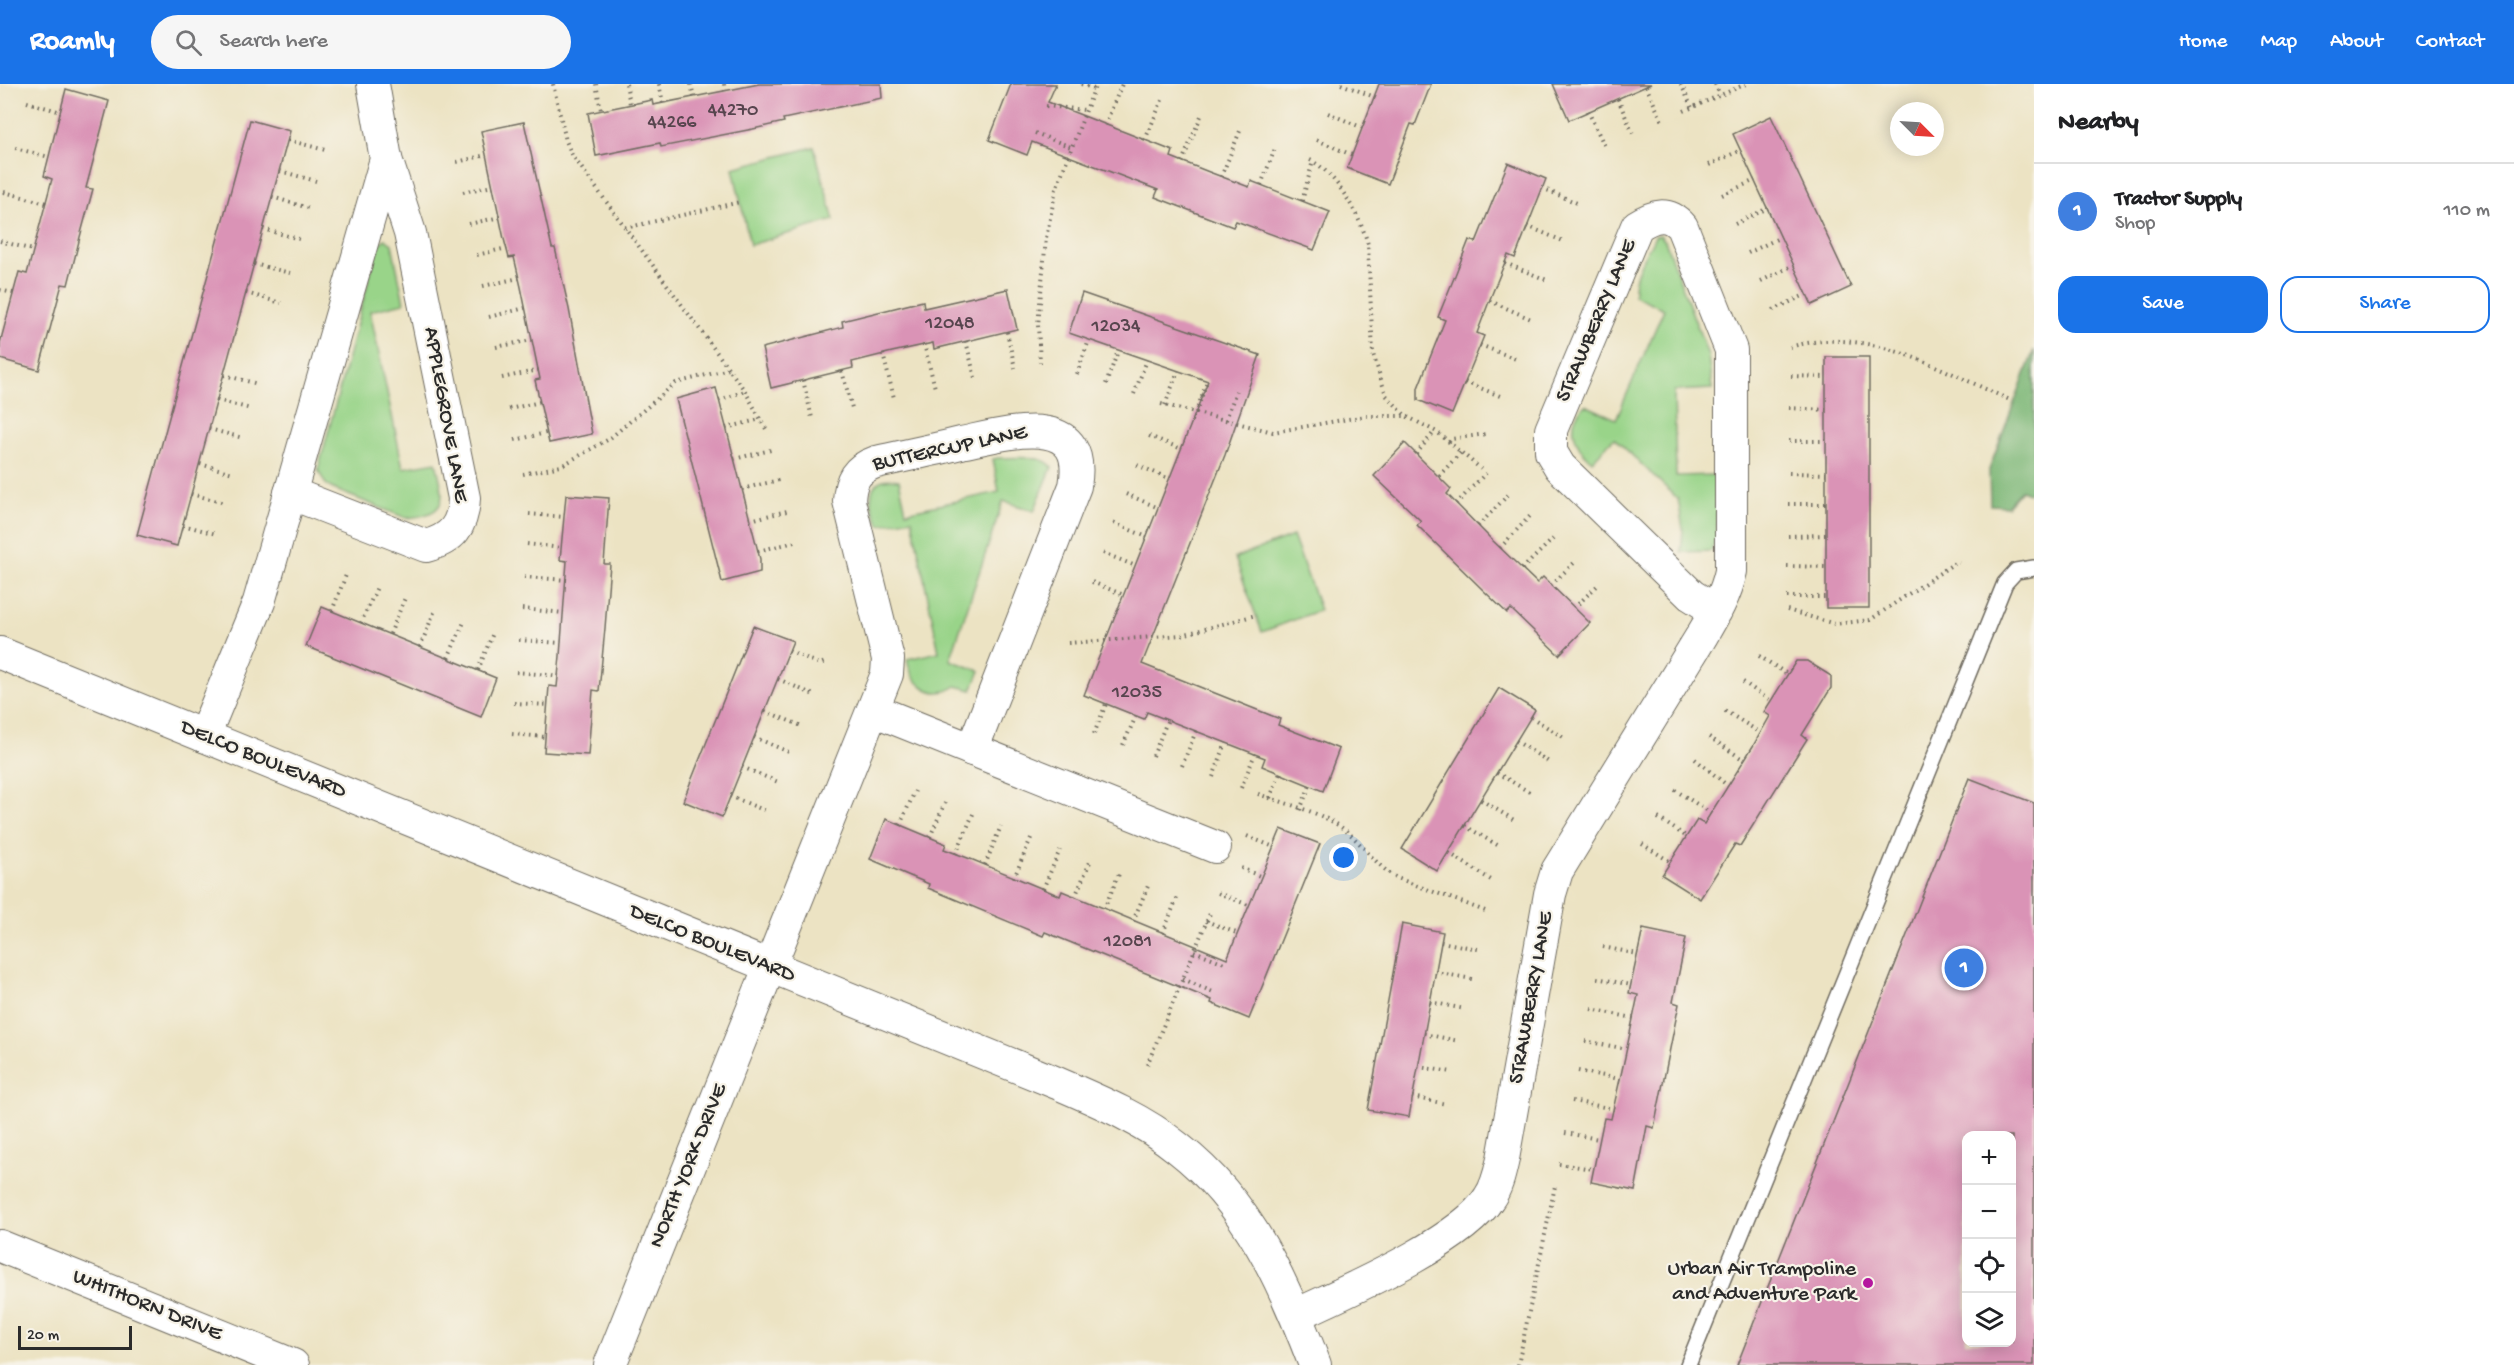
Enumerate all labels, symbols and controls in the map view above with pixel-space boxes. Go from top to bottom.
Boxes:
search box [151,15,571,69]
text: Roamly [30,26,115,59]
icon: search [172,26,205,59]
text: Search here [220,29,328,55]
text: Home [2179,30,2227,55]
text: Map [2260,30,2297,55]
text: About [2330,30,2383,55]
text: Contact [2416,30,2484,55]
house number: 44270 [708,100,758,123]
north arrow [1890,102,1944,156]
text: Nearby [2058,108,2139,139]
house number: 44266 [647,112,697,135]
text: Tractor Supply [2115,187,2242,213]
text: 1 [2073,200,2082,223]
text: 110 m [2444,200,2490,223]
text: Shop [2115,213,2155,236]
street label: STRAWBERRY LANE [1551,234,1644,406]
button: Save [2058,276,2268,333]
button: Share [2280,276,2490,333]
house number: 12048 [924,313,975,336]
house number: 12034 [1090,316,1141,339]
street label: APPLEGROVE LANE [417,325,473,506]
street label: BUTTERCUP LANE [869,420,1031,478]
house number: 12035 [1111,682,1162,705]
street label: DELCO BOULEVARD [174,714,350,805]
your location [1329,843,1358,872]
street label: DELCO BOULEVARD [623,898,799,989]
street label: STRAWBERRY LANE [1504,909,1560,1086]
house number: 12081 [1103,931,1152,954]
pin: 1 [1944,946,1984,990]
street label: NORTH YORK DRIVE [644,1079,734,1252]
map controls [1962,1131,2016,1347]
button: + [1962,1131,2016,1185]
button: − [1962,1185,2016,1239]
button: locate [1962,1239,2016,1293]
place label: Urban Air Trampoline and Adventure Park [1668,1257,1858,1308]
street label: WHITHORN DRIVE [68,1264,227,1348]
marker: Urban Air Trampoline and Adventure Park [1861,1276,1875,1290]
button: layers [1962,1293,2016,1347]
scale bar [18,1323,132,1350]
text: 20 m [27,1327,59,1346]

